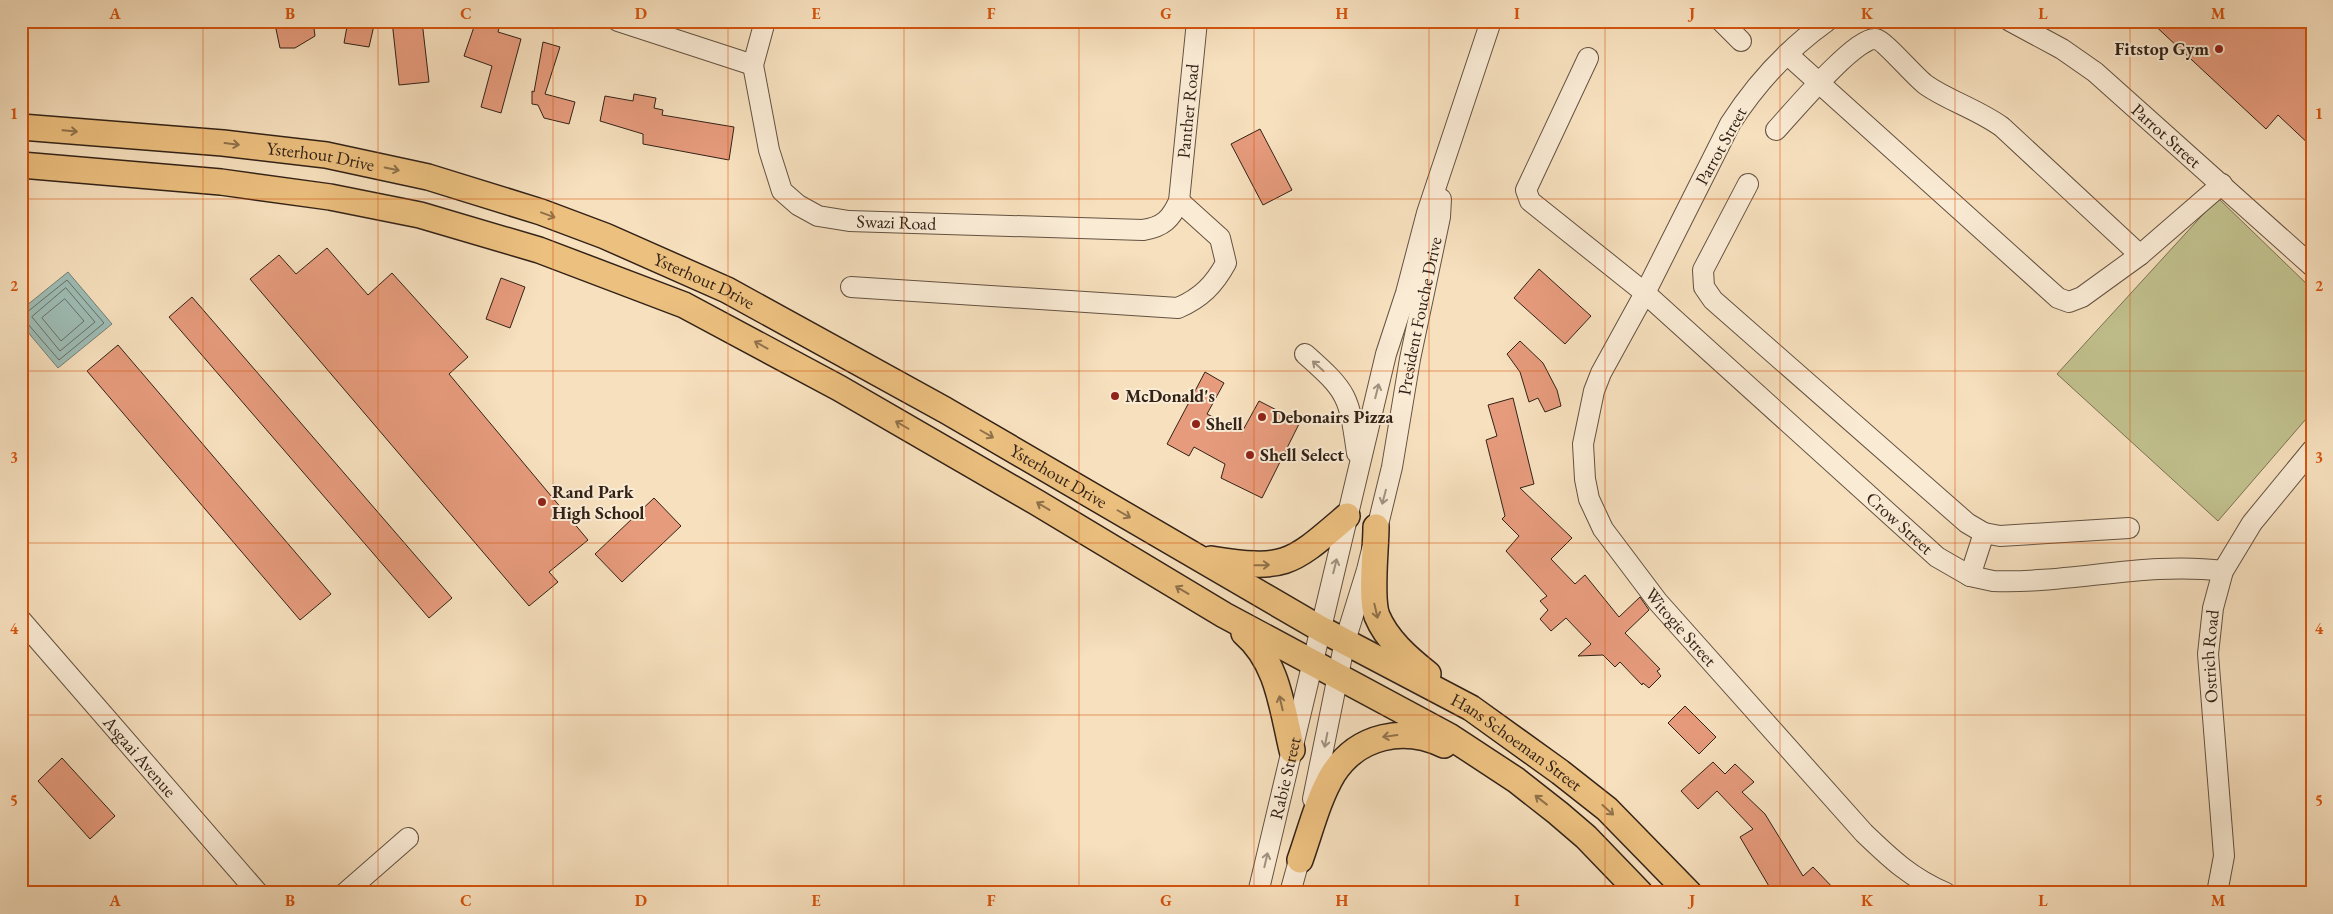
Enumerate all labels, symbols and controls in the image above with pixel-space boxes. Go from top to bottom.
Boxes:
text: A [108,3,121,24]
text: B [285,3,295,24]
text: C [460,3,472,24]
text: D [635,3,647,24]
text: E [811,3,821,24]
text: F [987,3,996,24]
text: G [1160,3,1172,24]
text: H [1336,3,1349,24]
text: I [1514,3,1520,24]
text: J [1687,3,1695,24]
text: K [1861,3,1874,24]
text: L [2038,3,2048,24]
text: M [2211,3,2226,24]
place label: Fitstop Gym [2115,37,2209,60]
marker: Fitstop Gym [2213,43,2225,55]
street label: Panther Road [1171,62,1204,159]
street label: Parrot Street [2127,98,2207,173]
street label: Parrot Street [1690,102,1752,189]
text: 1 [10,103,18,124]
text: 1 [2315,103,2323,124]
one-way arrow [62,126,78,135]
street label: Ysterhout Drive [265,136,377,176]
one-way arrow [223,139,239,149]
one-way arrow [384,165,400,175]
street label: Swazi Road [856,209,938,235]
one-way arrow [540,211,555,220]
street label: President Fouche Drive [1392,235,1446,397]
street label: Ysterhout Drive [650,247,759,314]
text: 2 [10,275,19,296]
text: 2 [2315,275,2324,296]
one-way arrow [753,340,768,350]
one-way arrow [1312,360,1325,372]
one-way arrow [1373,383,1382,399]
place label: McDonald's [1125,384,1215,407]
marker: McDonald's [1109,390,1121,402]
place label: Debonairs Pizza [1272,405,1393,428]
marker: Debonairs Pizza [1256,411,1268,423]
place label: Shell [1206,412,1243,435]
marker: Shell [1190,418,1202,430]
one-way arrow [896,419,910,429]
one-way arrow [980,430,994,440]
street label: Ysterhout Drive [1006,438,1112,513]
place label: Shell Select [1260,443,1344,466]
text: 3 [10,447,18,468]
text: 3 [2315,447,2323,468]
marker: Shell Select [1244,449,1256,461]
place label: Rand Park High School [552,480,644,524]
street label: Crow Street [1861,486,1939,559]
one-way arrow [1379,489,1388,505]
marker: Rand Park High School [536,496,548,508]
one-way arrow [1036,501,1050,511]
one-way arrow [1117,510,1131,520]
one-way arrow [1331,558,1340,574]
one-way arrow [1253,560,1269,570]
street label: Witogie Street [1640,583,1722,671]
one-way arrow [1176,585,1190,595]
one-way arrow [1372,602,1381,618]
street label: Ostrich Road [2196,608,2224,704]
text: 4 [10,618,19,639]
text: 4 [2315,618,2324,639]
street label: Hans Schoeman Street [1447,688,1587,796]
one-way arrow [1276,695,1285,711]
street label: Asgaai Avenue [98,710,182,802]
one-way arrow [1320,731,1330,747]
one-way arrow [1382,731,1398,741]
street label: Rabie Street [1264,734,1306,822]
text: 5 [10,790,18,811]
text: 5 [2315,790,2323,811]
one-way arrow [1535,794,1548,805]
one-way arrow [1601,804,1614,816]
one-way arrow [1262,853,1271,869]
text: A [108,890,121,911]
text: B [285,890,295,911]
text: C [460,890,472,911]
text: D [635,890,647,911]
text: E [811,890,821,911]
text: F [987,890,996,911]
text: G [1160,890,1172,911]
text: H [1336,890,1349,911]
text: I [1514,890,1520,911]
text: J [1687,890,1695,911]
text: K [1861,890,1874,911]
text: L [2038,890,2048,911]
text: M [2211,890,2226,911]

